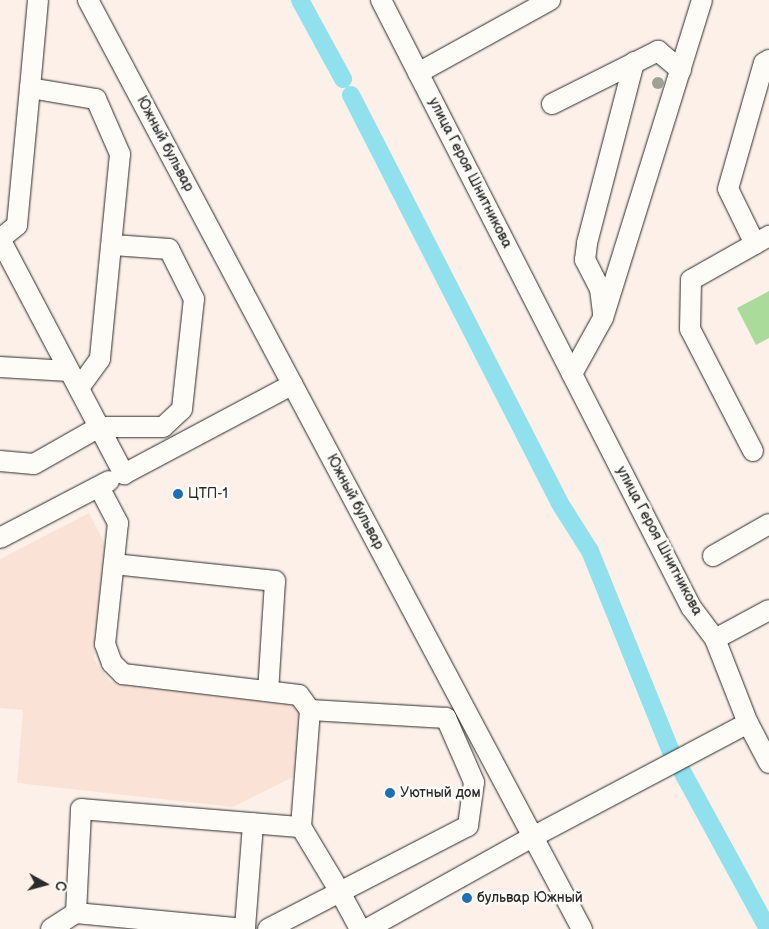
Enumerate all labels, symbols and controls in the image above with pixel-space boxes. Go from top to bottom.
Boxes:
street label: Южный бульвар [133,93,197,195]
street label: улица Героя Шнитникова [425,95,515,251]
street label: Южный бульвар [323,451,387,553]
street label: улица Героя Шнитникова [613,464,705,618]
place label: ЦТП-1 [188,486,228,502]
marker: ЦТП-1 [172,488,184,500]
place label: Уютный дом [400,785,481,801]
marker: Уютный дом [384,787,396,799]
north arrow [20,859,70,909]
text: С [51,880,69,892]
place label: бульвар Южный [477,890,583,906]
marker: бульвар Южный [461,892,473,904]

